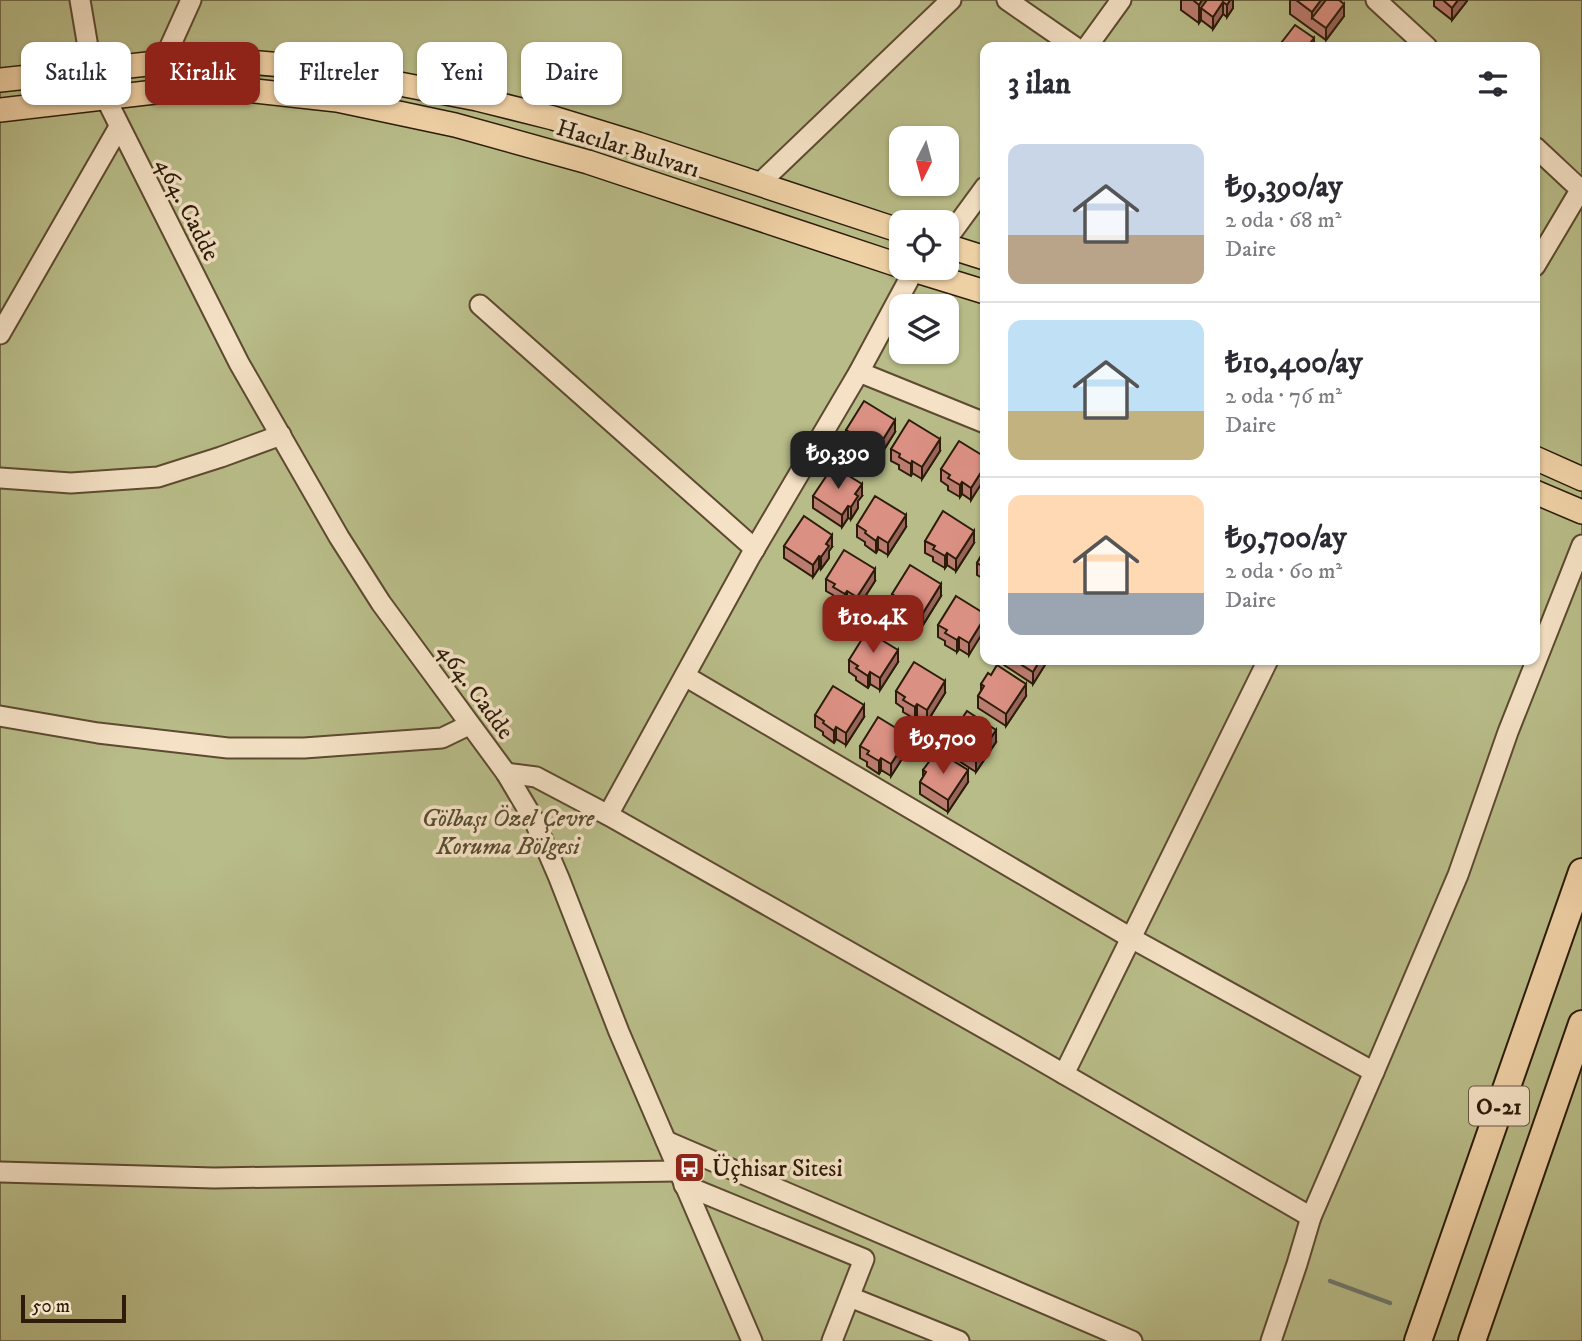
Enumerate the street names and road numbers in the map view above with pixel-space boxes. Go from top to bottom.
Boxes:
street label: Hacılar Bulvarı [553,113,703,185]
street label: 464. Cadde [148,153,226,266]
street label: 464. Cadde [430,638,520,746]
road number: O-21 [1469,1086,1529,1126]

